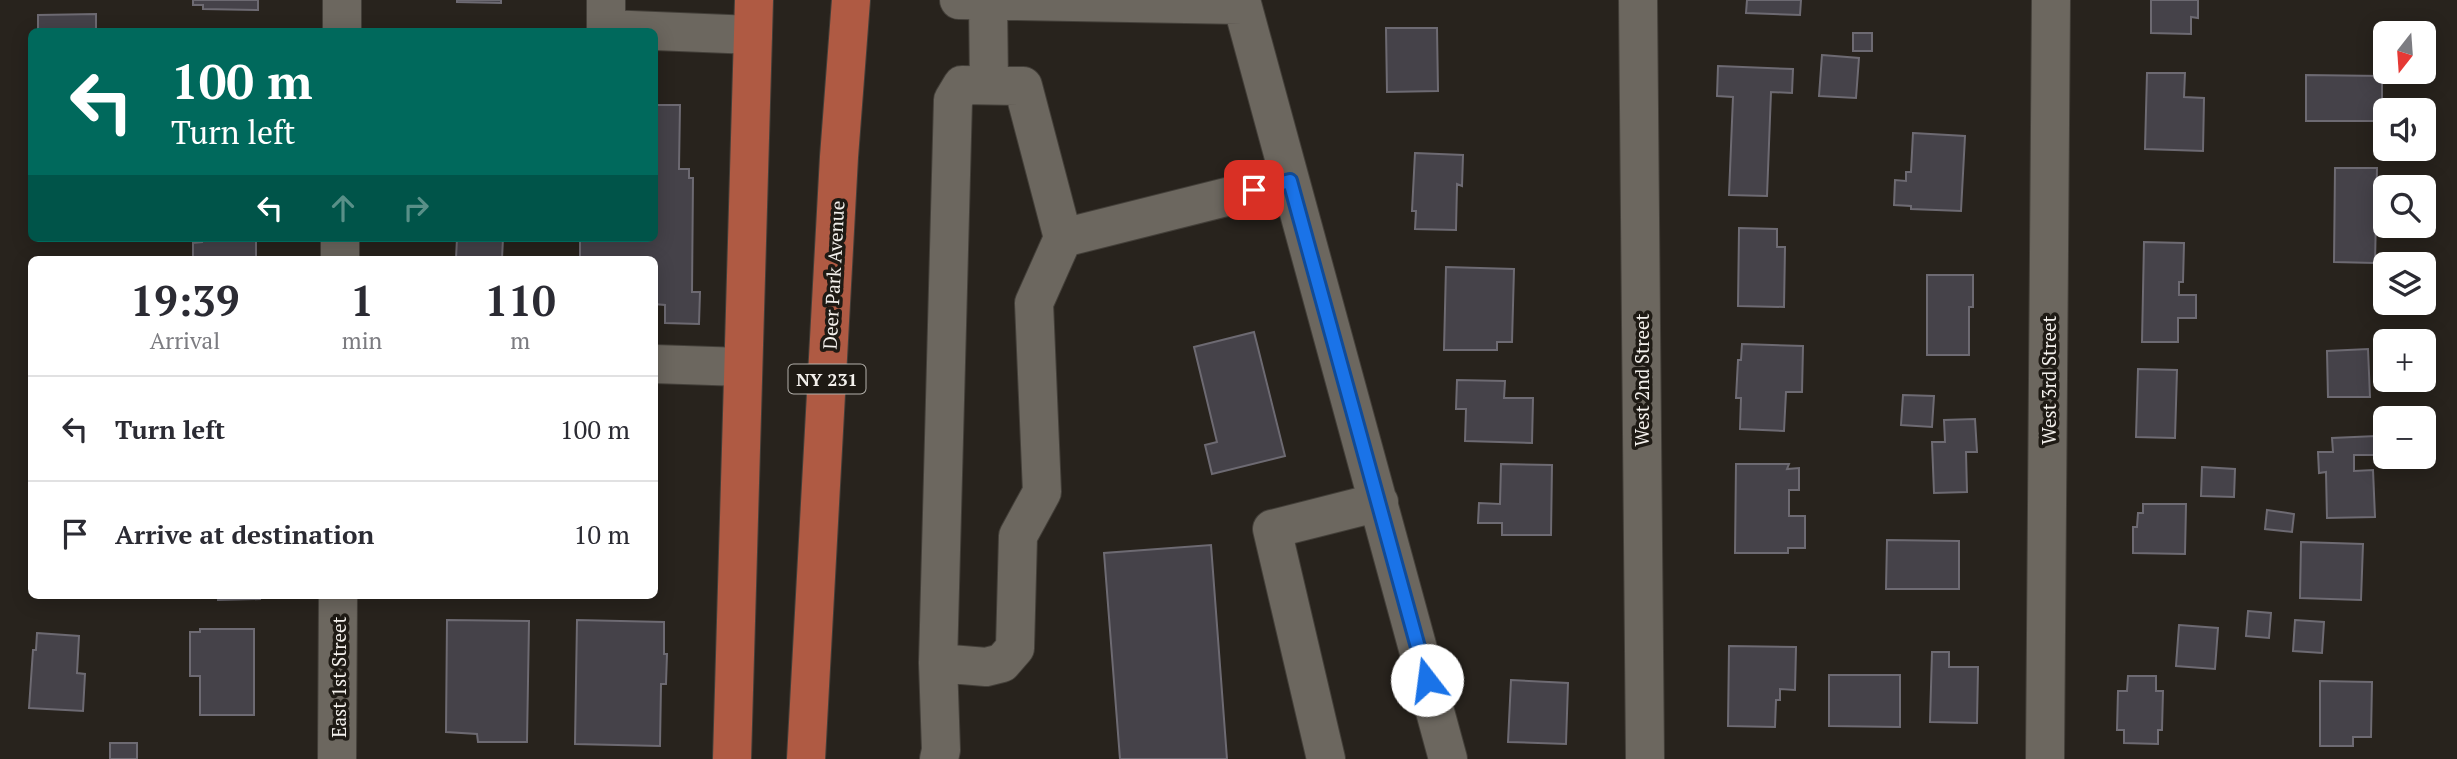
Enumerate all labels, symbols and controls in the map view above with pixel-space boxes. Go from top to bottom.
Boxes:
north arrow [2373,21,2436,84]
map controls [2373,21,2436,469]
text: 100 m [171,48,313,113]
icon: left [56,56,147,147]
button: sound [2373,98,2436,161]
text: Turn left [171,111,295,153]
pin [1224,160,1284,220]
icon: arrive [1235,171,1273,209]
button: search [2373,175,2436,238]
icon: left [251,189,289,227]
icon: ahead [324,189,362,227]
icon: right [397,189,435,227]
street label: Deer Park Avenue [817,200,849,350]
button: layers [2373,252,2436,315]
text: 19:39 [130,272,240,328]
text: 1 [350,272,374,328]
text: 110 [485,272,556,328]
street label: West 2nd Street [1629,313,1654,447]
street label: West 3rd Street [2036,315,2061,445]
text: Arrival [150,325,220,356]
text: min [342,325,382,356]
text: m [510,325,530,356]
button: + [2373,329,2436,392]
road number: NY 231 [788,365,866,394]
button: − [2373,406,2436,469]
icon: left [56,410,94,448]
text: Turn left [115,412,225,446]
text: 100 m [560,412,630,446]
icon: arrive [56,515,94,553]
text: Arrive at destination [115,517,374,551]
text: 10 m [574,517,630,551]
street label: East 1st Street [326,616,351,738]
position arrow [1390,643,1464,717]

